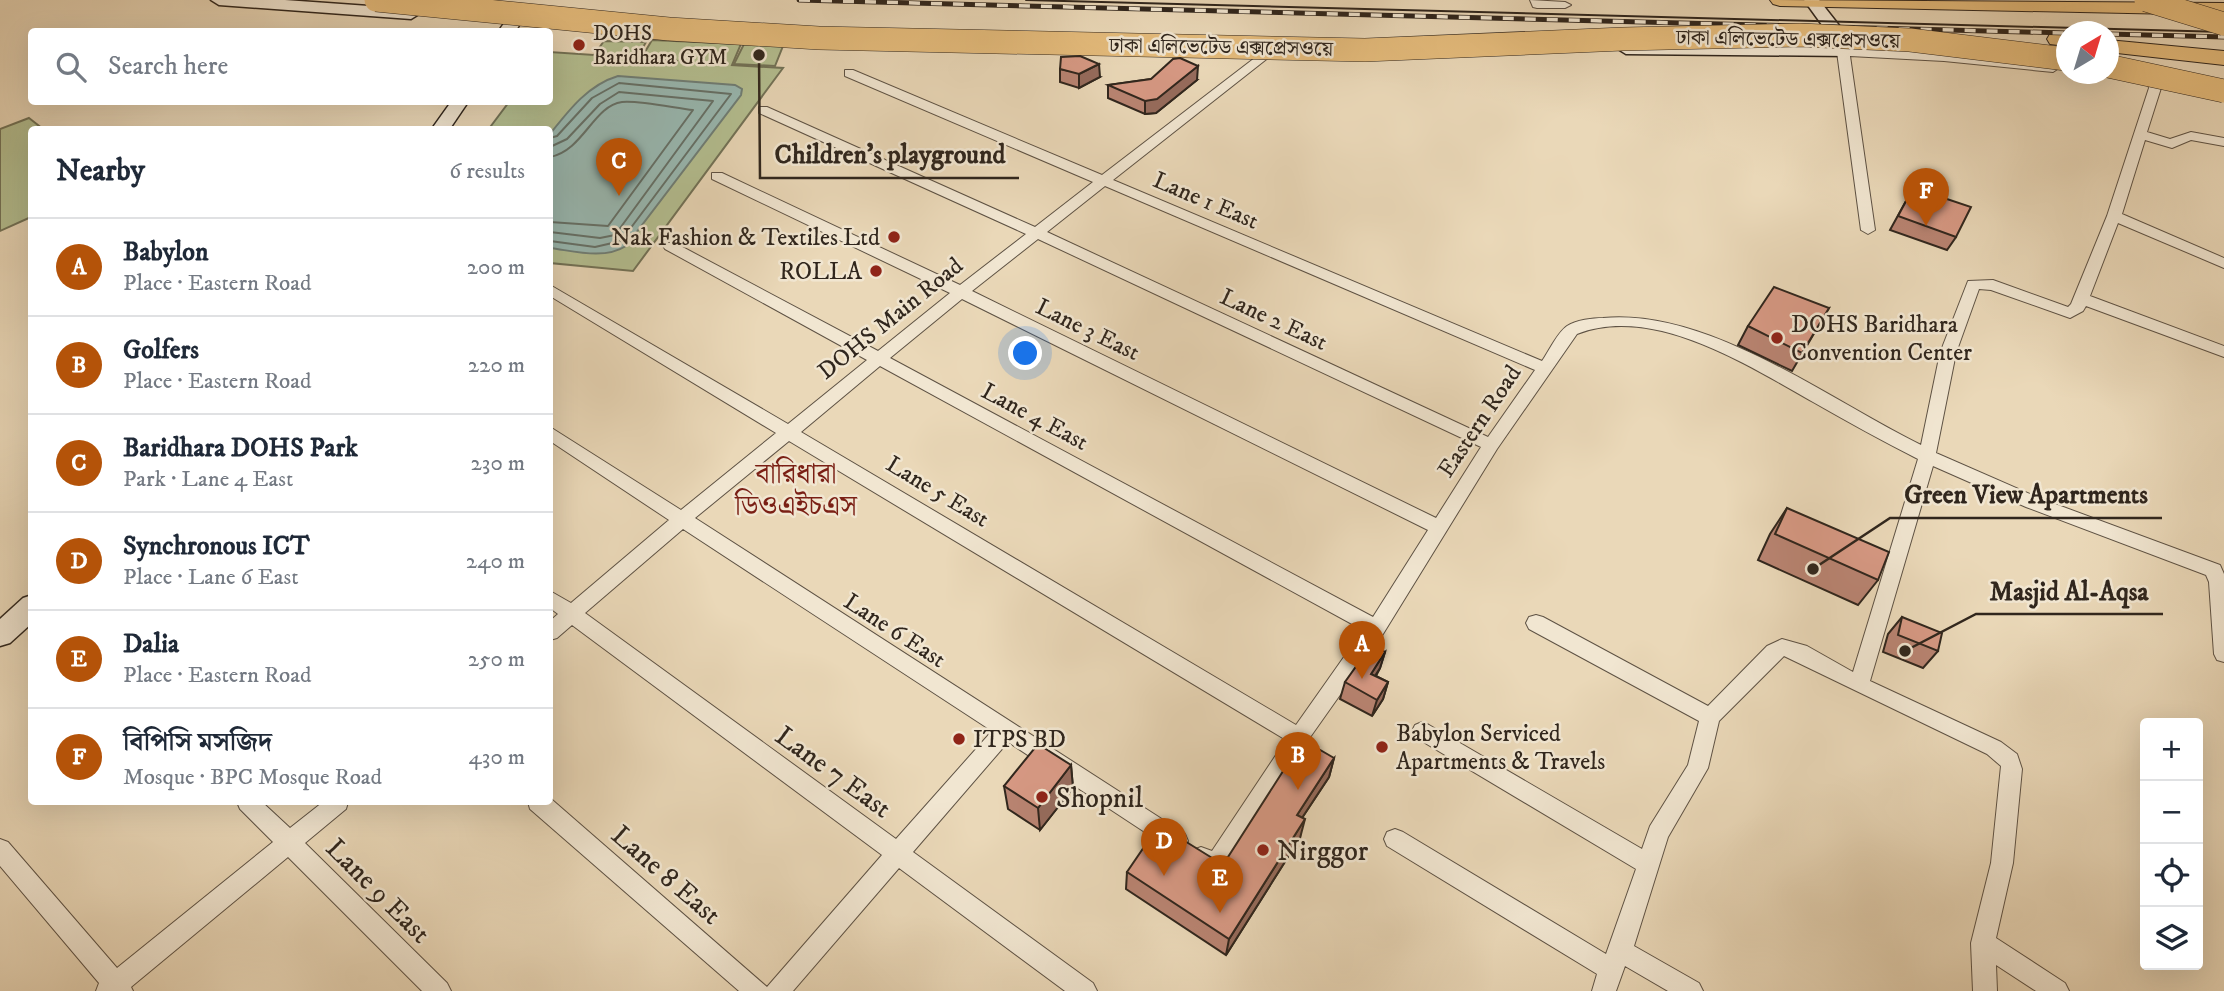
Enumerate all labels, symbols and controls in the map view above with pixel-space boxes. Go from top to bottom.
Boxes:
place label: DOHS Baridhara GYM [593,21,727,71]
north arrow [2056,21,2119,84]
street label: ঢাকা এলিভেটেড এক্সপ্রেসওয়ে [1675,25,1901,55]
search box [28,28,553,105]
street label: ঢাকা এলিভেটেড এক্সপ্রেসওয়ে [1108,33,1334,63]
marker: DOHS Baridhara GYM [571,37,587,53]
icon: search [52,48,90,86]
text: Search here [108,50,228,83]
callout: Children's playground [760,131,1019,178]
pin: C [596,138,642,196]
text: Children's playground [775,139,1006,172]
text: Nearby [56,153,145,190]
text: 6 results [449,157,525,186]
street label: Lane 1 East [1148,165,1263,237]
pin: F [1903,168,1949,226]
place label: Nak Fashion & Textiles Ltd [611,223,880,253]
marker: Nak Fashion & Textiles Ltd [886,229,902,245]
text: Babylon [123,236,209,269]
street label: DOHS Main Road [812,251,969,387]
text: A [72,253,86,282]
text: 200 m [467,253,525,282]
place label: ROLLA [779,257,863,287]
marker: ROLLA [868,263,884,279]
text: Place · Eastern Road [123,269,312,298]
street label: Lane 2 East [1215,282,1332,358]
street label: Lane 3 East [1031,292,1145,368]
place label: DOHS Baridhara Convention Center [1791,310,1972,368]
marker: DOHS Baridhara Convention Center [1769,330,1785,346]
text: Golfers [123,334,199,367]
your location [1008,336,1042,370]
text: B [72,351,86,380]
text: 220 m [468,351,525,380]
street label: Eastern Road [1431,360,1528,483]
text: Place · Eastern Road [123,367,312,396]
street label: Lane 4 East [976,376,1093,458]
text: Baridhara DOHS Park [123,432,358,465]
text: C [71,449,87,478]
text: 230 m [471,449,525,478]
street label: Lane 5 East [880,449,995,534]
district label: বারিধারা ডিওএইচএস [734,456,858,524]
text: Park · Lane 4 East [123,465,293,494]
callout: Green View Apartments [1890,471,2162,518]
text: Green View Apartments [1904,479,2148,512]
text: Synchronous ICT [123,530,310,563]
text: D [70,547,88,576]
text: 240 m [466,547,525,576]
text: Place · Lane 6 East [123,563,299,592]
callout: Masjid Al-Aqsa [1976,567,2163,614]
text: Masjid Al-Aqsa [1990,576,2149,609]
street label: Lane 6 East [838,587,951,675]
pin: A [1339,621,1385,679]
text: Dalia [123,628,179,661]
text: E [71,645,87,674]
text: 250 m [468,645,525,674]
text: Place · Eastern Road [123,661,312,690]
street label: Lane 7 East [768,718,898,826]
map controls [2140,718,2203,970]
button: + [2140,718,2203,781]
place label: Babylon Serviced Apartments & Travels [1396,719,1605,777]
place label: ITPS BD [973,725,1066,755]
text: বিপিসি মসজিদ [123,726,272,759]
marker: ITPS BD [951,731,967,747]
pin: B [1275,732,1321,790]
marker: Babylon Serviced Apartments & Travels [1374,739,1390,755]
text: F [72,743,86,772]
text: 430 m [469,743,525,772]
text: Mosque · BPC Mosque Road [123,763,382,792]
place label: Shopnil [1056,781,1144,816]
button: − [2140,781,2203,844]
marker: Shopnil [1034,789,1050,805]
street label: Lane 8 East [604,818,728,932]
pin: D [1141,818,1187,876]
street label: Lane 9 East [318,831,438,951]
place label: Nirggor [1277,834,1369,869]
marker: Nirggor [1255,842,1271,858]
button: locate [2140,844,2203,907]
pin: E [1197,855,1243,913]
button: layers [2140,907,2203,970]

